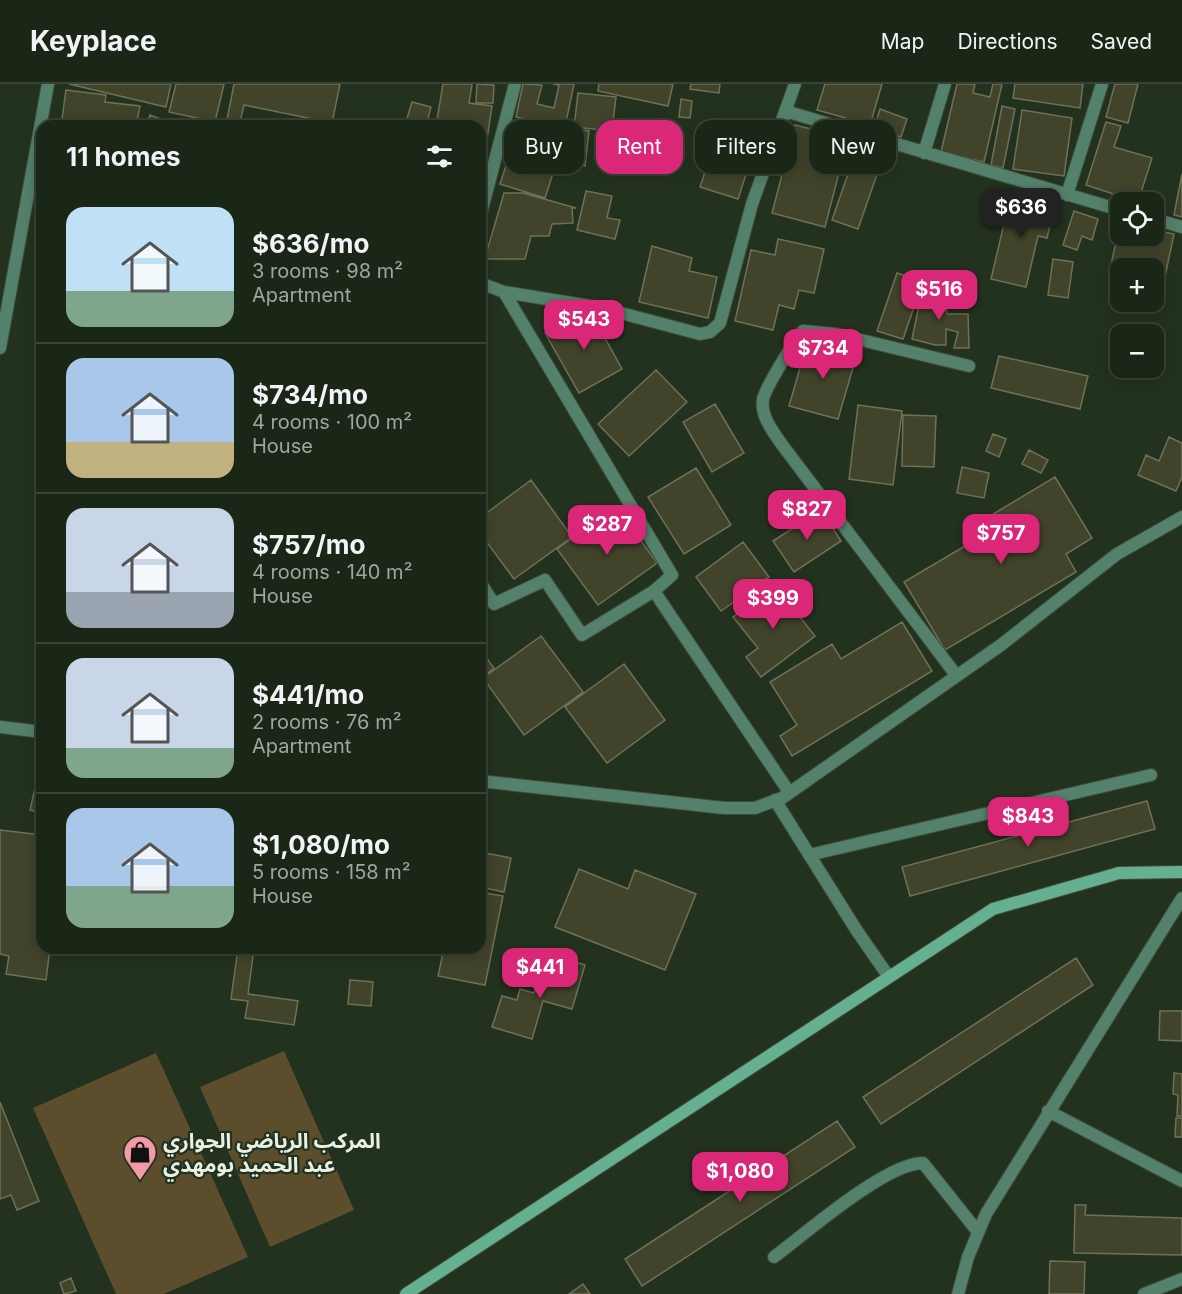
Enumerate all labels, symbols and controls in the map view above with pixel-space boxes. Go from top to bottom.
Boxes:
text: Keyplace [30,24,157,58]
text: Map [881,29,924,54]
text: Directions [957,29,1058,54]
text: Saved [1091,29,1152,54]
chip: Buy [504,120,584,174]
chip: Rent [596,120,683,174]
chip: Filters [695,120,797,174]
chip: New [809,120,896,174]
icon: filters [423,140,456,173]
text: 11 homes [66,141,181,172]
pin: $636 [985,188,1057,239]
map controls [1110,192,1164,378]
button: locate [1110,192,1164,246]
text: $636 [995,195,1047,219]
text: $636/mo [252,228,369,259]
icon: home [114,231,186,303]
button: + [1110,258,1164,312]
text: 3 rooms · 98 m² [252,259,403,283]
pin: $516 [903,270,975,321]
text: $516 [915,277,963,301]
text: Apartment [252,283,351,307]
pin: $543 [548,300,620,351]
text: $543 [558,307,610,331]
button: − [1110,324,1164,378]
pin: $734 [787,329,859,380]
text: $734 [798,336,848,360]
text: $734/mo [252,379,368,410]
icon: home [114,382,186,454]
text: 4 rooms · 100 m² [252,410,412,434]
text: House [252,434,313,458]
pin: $827 [771,490,843,541]
text: $827 [782,497,832,521]
pin: $287 [571,505,643,556]
text: $287 [582,512,632,536]
pin: $757 [965,514,1037,565]
text: $757 [977,521,1025,545]
text: $757/mo [252,529,365,560]
icon: home [114,532,186,604]
text: 4 rooms · 140 m² [252,560,412,584]
pin: $399 [737,579,809,630]
text: House [252,584,313,608]
text: $399 [747,586,799,610]
text: $441/mo [252,679,364,710]
icon: home [114,682,186,754]
text: 2 rooms · 76 m² [252,710,401,734]
text: Apartment [252,734,351,758]
pin: $843 [992,797,1064,848]
text: $843 [1002,804,1054,828]
text: $1,080/mo [252,829,390,860]
icon: home [114,832,186,904]
text: 5 rooms · 158 m² [252,860,411,884]
text: House [252,884,313,908]
pin: $441 [504,948,576,999]
text: $441 [516,955,564,979]
place label: المركب الرياضي الجواري عبد الحميد بومهدي [163,1128,381,1181]
shop icon: المركب الرياضي الجواري عبد الحميد بومهدي [122,1134,158,1181]
pin: $1,080 [691,1152,789,1203]
text: $1,080 [706,1159,774,1183]

